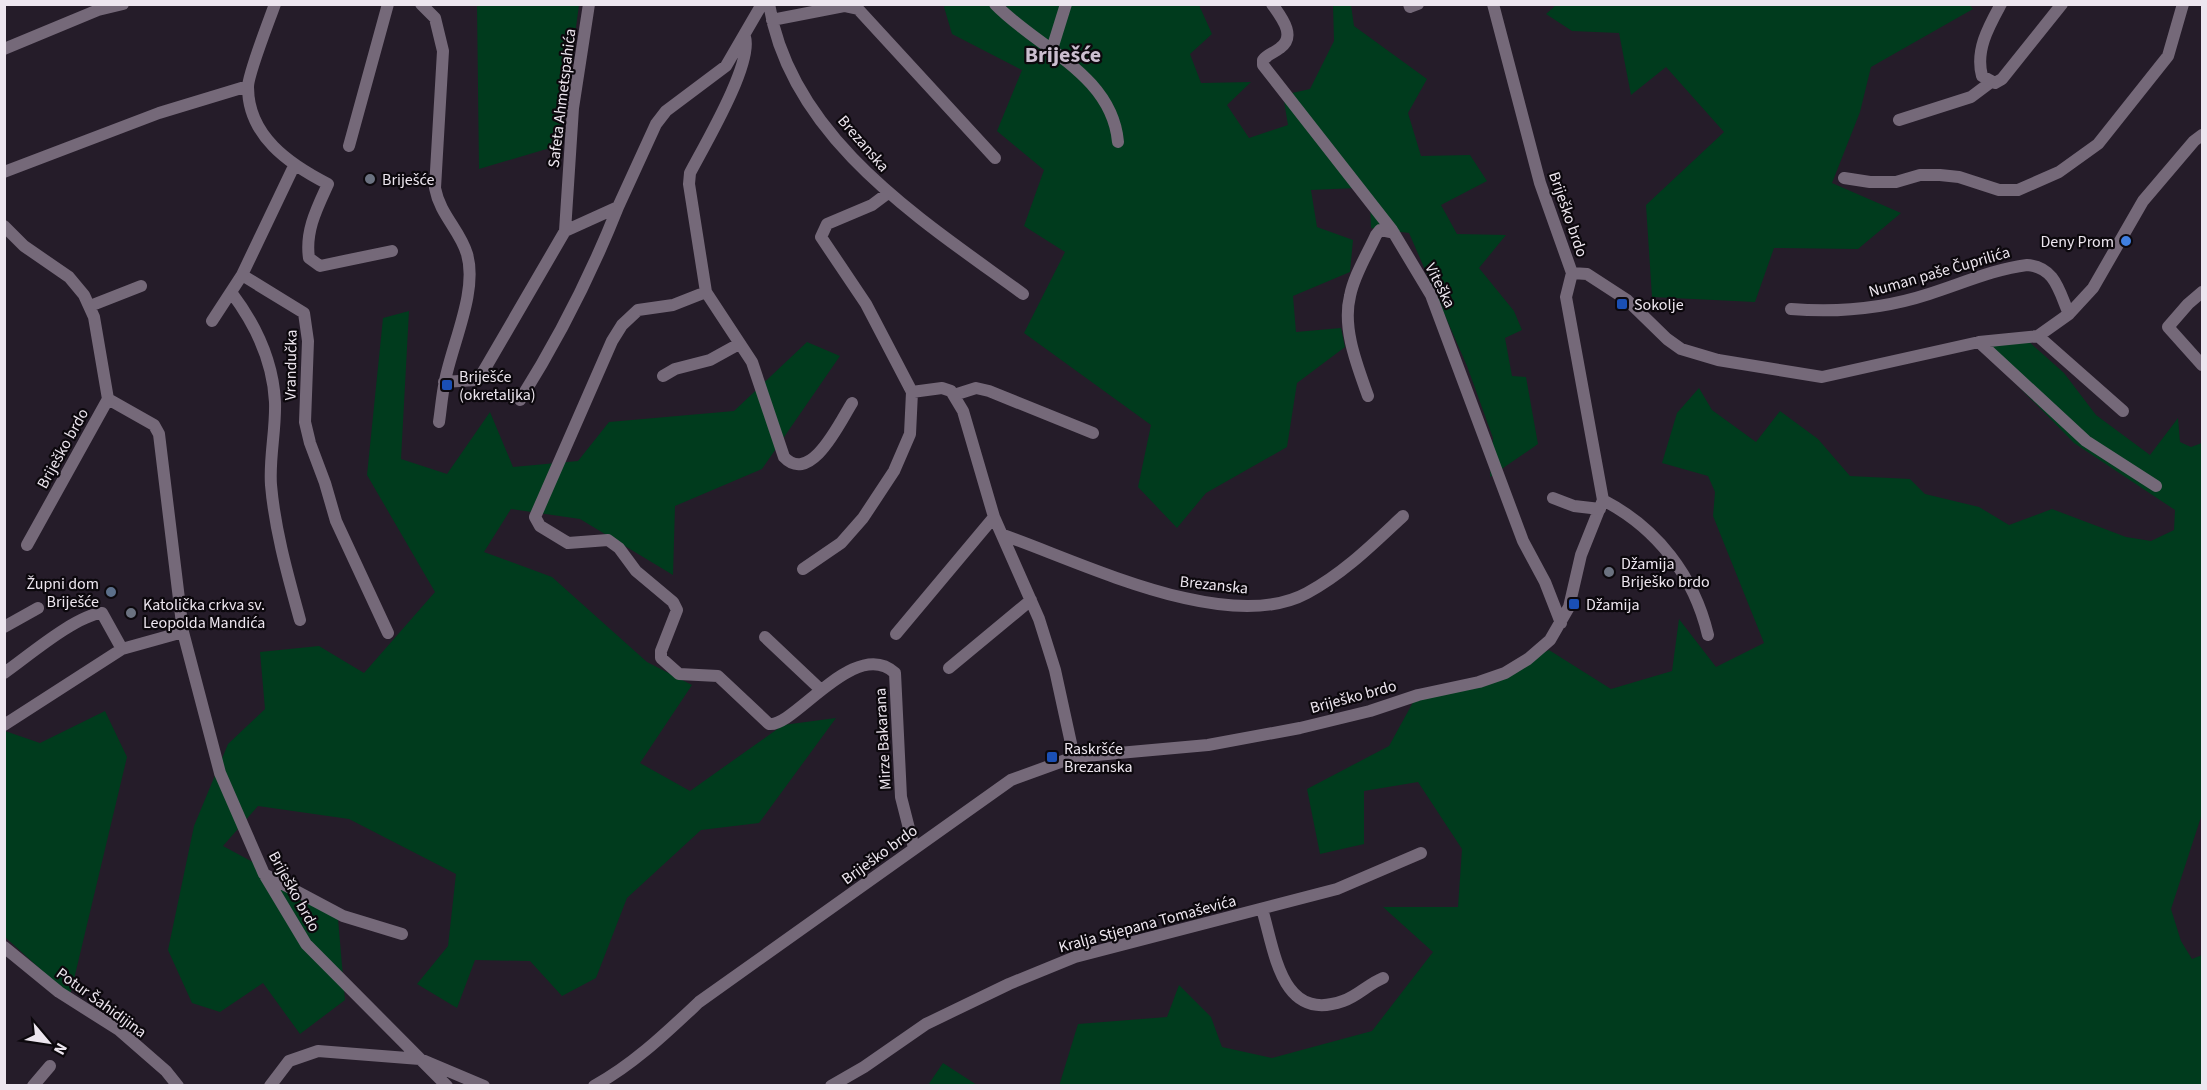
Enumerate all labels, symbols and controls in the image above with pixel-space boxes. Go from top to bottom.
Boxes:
street label: Safeta Ahmetspahića [543,27,581,169]
district label: Briješće [1025,39,1101,71]
street label: Brezanska [832,111,894,177]
place label: Briješće [382,169,434,191]
street label: Briješko brdo [1543,169,1593,260]
marker: Briješće [363,172,377,186]
place label: Deny Prom [2040,231,2114,253]
marker: Deny Prom [2119,234,2133,248]
street label: Numan paše Čuprilića [1866,241,2013,303]
street label: Viteška [1419,259,1461,312]
place label: Sokolje [1634,294,1684,316]
marker: Sokolje [1615,297,1629,311]
street label: Vrandučka [279,330,303,401]
place label: Briješće (okretaljka) [459,366,536,406]
marker: Briješće (okretaljka) [440,378,454,392]
street label: Briješko brdo [32,404,94,493]
place label: Džamija Briješko brdo [1621,553,1710,593]
marker: Džamija Briješko brdo [1602,565,1616,579]
street label: Brezanska [1179,570,1249,600]
place label: Župni dom Briješće [26,573,99,613]
marker: Župni dom Briješće [104,585,118,599]
place label: Katolička crkva sv. Leopolda Mandića [143,594,265,634]
place label: Džamija [1586,594,1639,616]
marker: Džamija [1567,597,1581,611]
marker: Katolička crkva sv. Leopolda Mandića [124,606,138,620]
street label: Briješko brdo [1308,675,1399,719]
street label: Mirze Bakarana [869,687,897,791]
place label: Raskršće Brezanska [1064,738,1133,778]
marker: Raskršće Brezanska [1045,750,1059,764]
street label: Briješko brdo [837,820,922,890]
street label: Briješko brdo [263,847,325,936]
street label: Kralja Stjepana Tomaševića [1056,890,1238,958]
street label: Potur Šahidijina [52,963,151,1043]
north arrow [18,1012,78,1072]
text: N [48,1039,72,1059]

